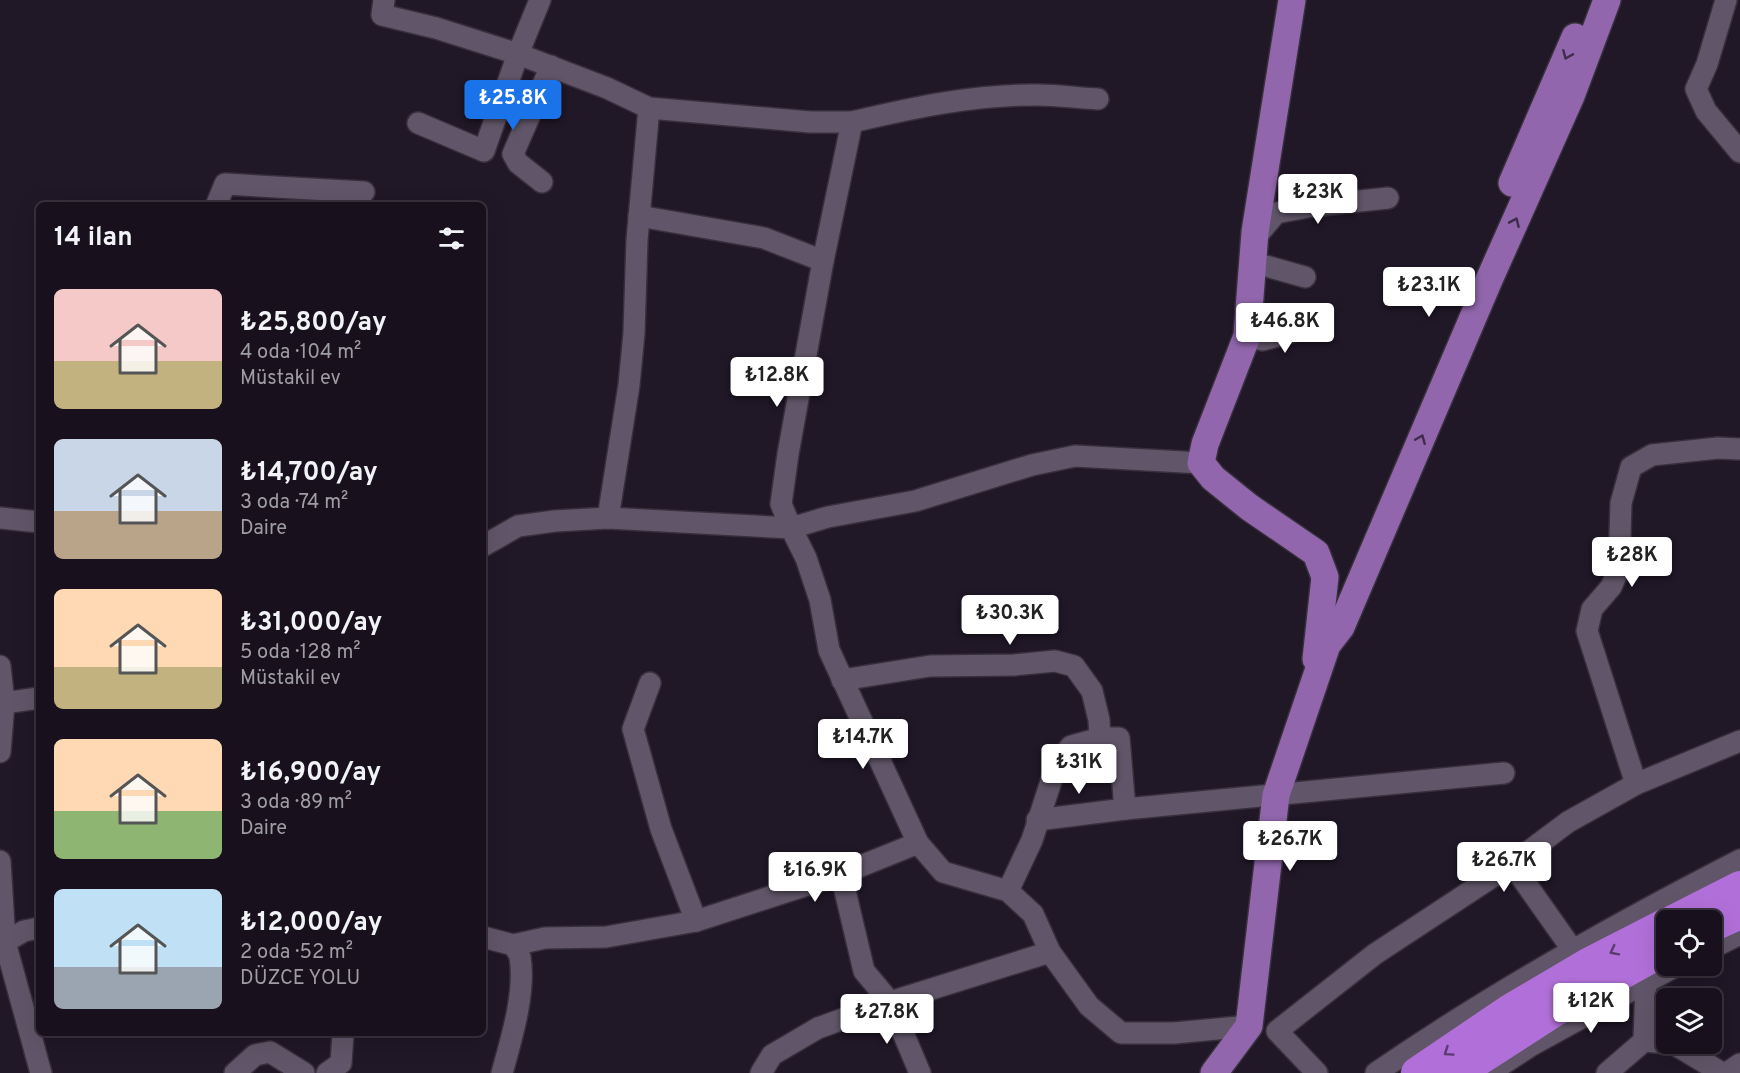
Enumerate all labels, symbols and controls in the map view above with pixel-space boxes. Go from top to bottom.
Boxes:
one-way arrow [1563,48,1575,59]
pin: ₺25.8K [464,80,562,131]
text: ₺25.8K [478,86,548,112]
pin: ₺23K [1282,174,1354,225]
text: ₺23K [1292,180,1344,206]
one-way arrow [1508,217,1520,228]
text: 14 ilan [54,222,133,255]
icon: filters [435,222,468,255]
pin: ₺23.1K [1380,267,1478,318]
text: ₺23.1K [1397,273,1461,299]
pin: ₺46.8K [1236,303,1334,354]
text: ₺25,800/ay [240,307,387,340]
text: ₺46.8K [1250,309,1320,335]
icon: home [102,313,174,385]
text: 4 oda · 104 m² [240,340,361,366]
pin: ₺12.8K [728,357,826,408]
text: ₺12.8K [745,363,809,389]
text: Müstakil ev [240,366,341,392]
one-way arrow [1413,435,1425,446]
text: ₺14,700/ay [240,457,378,490]
icon: home [102,463,174,535]
text: 3 oda · 74 m² [240,490,348,516]
text: Daire [240,516,287,542]
pin: ₺28K [1596,537,1668,588]
text: ₺28K [1606,543,1658,569]
pin: ₺30.3K [961,595,1059,646]
text: ₺30.3K [976,601,1044,627]
text: ₺31,000/ay [240,607,382,640]
icon: home [102,613,174,685]
text: 5 oda · 128 m² [240,640,361,666]
text: Müstakil ev [240,666,341,692]
pin: ₺14.7K [814,719,912,770]
text: ₺14.7K [832,725,894,751]
pin: ₺31K [1043,744,1115,795]
text: ₺31K [1055,750,1103,776]
text: ₺16,900/ay [240,757,381,790]
icon: home [102,763,174,835]
text: 3 oda · 89 m² [240,790,352,816]
text: Daire [240,816,287,842]
pin: ₺26.7K [1241,821,1339,872]
text: ₺26.7K [1257,827,1323,853]
pin: ₺26.7K [1455,842,1553,893]
text: ₺26.7K [1471,848,1537,874]
pin: ₺16.9K [766,852,864,903]
text: ₺16.9K [783,858,847,884]
text: ₺12,000/ay [240,907,382,940]
map controls [1656,910,1722,1054]
button: locate [1656,910,1722,976]
icon: home [102,913,174,985]
text: 2 oda · 52 m² [240,940,353,966]
one-way arrow [1610,944,1621,955]
text: DÜZCE YOLU [240,966,360,992]
pin: ₺12K [1555,983,1627,1034]
button: layers [1656,988,1722,1054]
text: ₺12K [1567,989,1615,1015]
pin: ₺27.8K [838,994,936,1045]
text: ₺27.8K [855,1000,919,1026]
one-way arrow [1444,1045,1455,1056]

